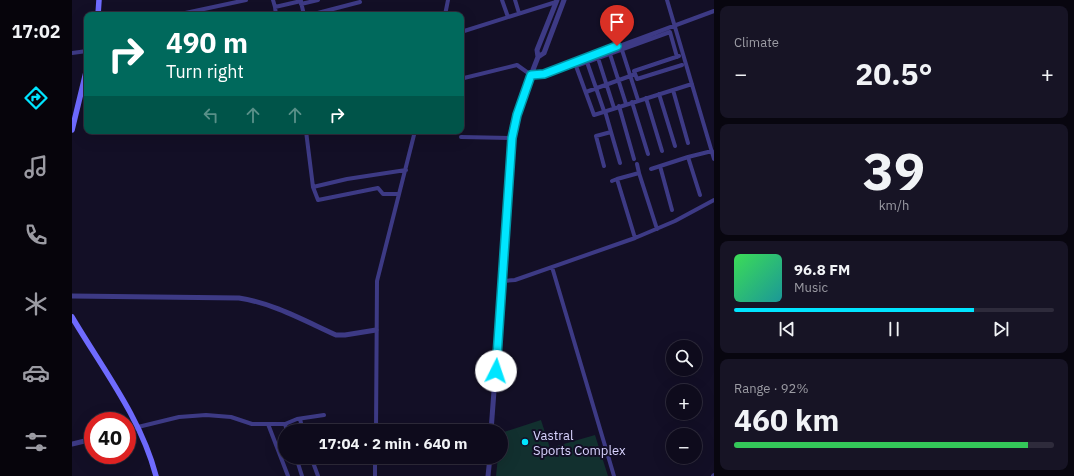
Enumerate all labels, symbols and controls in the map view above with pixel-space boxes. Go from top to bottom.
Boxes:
pin [600,5,634,46]
icon: arrive [606,11,628,33]
text: 17:02 [11,20,61,43]
text: 490 m [166,24,248,61]
icon: right [100,28,152,80]
text: Climate [734,34,779,51]
text: 20.5° [855,54,933,93]
text: − [734,59,747,88]
text: + [1041,59,1054,88]
text: Turn right [166,60,244,83]
icon: directions [22,84,50,112]
icon: left [200,104,222,126]
icon: ahead [242,104,264,126]
icon: ahead [284,104,306,126]
icon: right [326,104,348,126]
text: 39 [863,137,925,204]
icon: music [22,153,50,181]
text: km/h [879,197,909,214]
icon: phone [22,221,50,249]
text: 96.8 FM [794,260,850,279]
text: Music [794,279,828,296]
icon: climate [22,290,50,318]
icon: previous [776,318,798,340]
icon: pause [883,318,905,340]
icon: next [990,318,1012,340]
map controls [666,340,702,464]
button: search [666,340,702,376]
position arrow [475,350,517,392]
icon: car [22,359,50,387]
text: Range · 92% [734,380,808,397]
button: + [666,384,702,420]
text: 460 km [734,400,839,439]
speed limit sign: 40 [84,412,136,464]
place label: Vastral Sports Complex [533,427,626,459]
icon: filters [22,428,50,456]
button: − [666,428,702,464]
text: 17:04 · 2 min · 640 m [319,434,467,453]
marker: Vastral Sports Complex [520,437,530,447]

